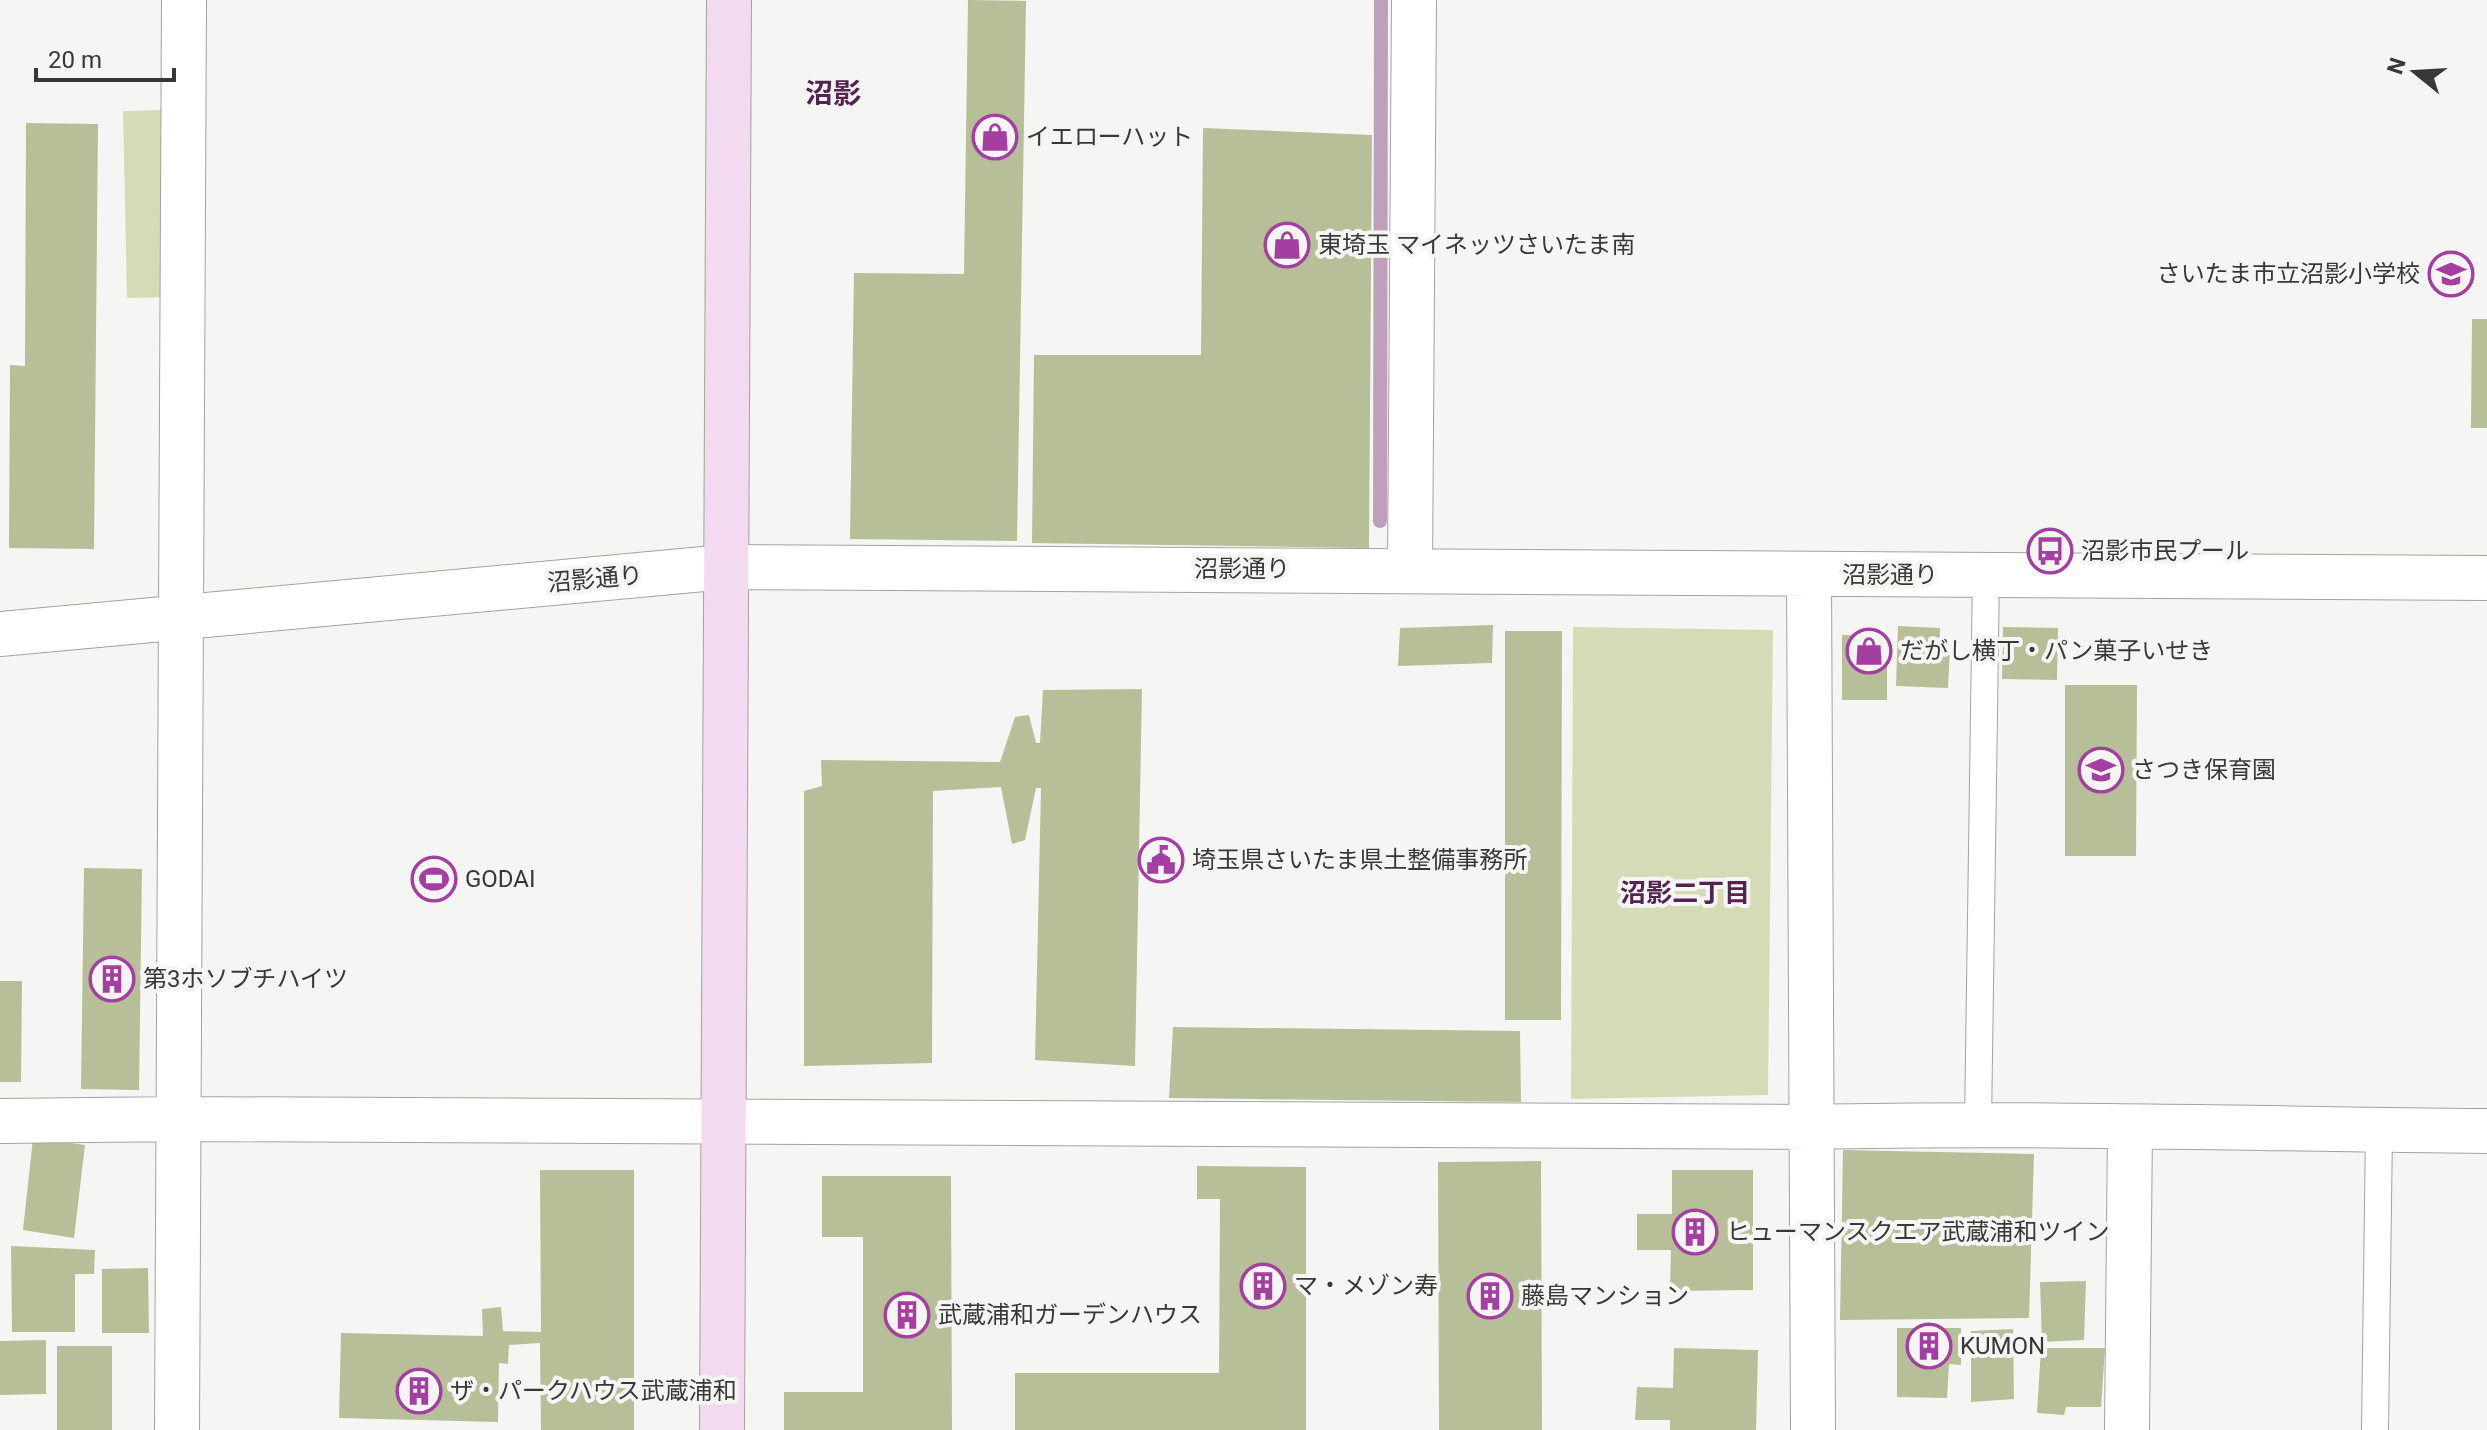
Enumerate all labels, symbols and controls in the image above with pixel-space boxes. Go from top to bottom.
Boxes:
scale bar [36,32,174,82]
north arrow [2375,32,2455,112]
text: 20 m [48,46,102,74]
text: N [2382,55,2411,77]
district label: 沼影 [805,77,861,110]
shop icon: イエローハット [971,113,1019,161]
place label: イエローハット [1026,123,1193,151]
shop icon: 東埼玉 マイネッツさいたま南 [1263,221,1311,269]
place label: 東埼玉 マイネッツさいたま南 [1318,231,1635,259]
school or university icon: さいたま市立沼影小学校 [2427,250,2475,298]
place label: さいたま市立沼影小学校 [2157,260,2420,288]
bus stop icon: 沼影市民プール [2026,527,2074,575]
place label: 沼影市民プール [2081,537,2249,565]
street label: 沼影通り [1194,555,1290,583]
street label: 沼影通り [546,561,644,597]
street label: 沼影通り [1842,561,1938,589]
shop icon: だがし横丁・パン菓子いせき [1845,627,1893,675]
place label: だがし横丁・パン菓子いせき [1900,637,2213,665]
school or university icon: さつき保育園 [2077,746,2125,794]
place label: さつき保育園 [2132,756,2276,784]
public building icon: 埼玉県さいたま県土整備事務所 [1137,836,1185,884]
place label: 埼玉県さいたま県土整備事務所 [1192,846,1527,874]
sports icon: GODAI [410,855,458,903]
place label: GODAI [465,865,536,893]
district label: 沼影二丁目 [1620,878,1750,908]
building icon: 第3ホソブチハイツ [88,955,136,1003]
place label: 第3ホソブチハイツ [143,965,348,993]
building icon: ヒューマンスクエア武蔵浦和ツイン [1671,1208,1719,1256]
place label: ヒューマンスクエア武蔵浦和ツイン [1726,1218,2110,1246]
building icon: マ・メゾン寿 [1239,1262,1287,1310]
place label: マ・メゾン寿 [1294,1272,1438,1300]
building icon: 藤島マンション [1466,1272,1514,1320]
place label: 藤島マンション [1521,1282,1689,1310]
building icon: 武蔵浦和ガーデンハウス [883,1291,931,1339]
place label: 武蔵浦和ガーデンハウス [938,1301,1202,1329]
building icon: KUMON [1905,1322,1953,1370]
place label: KUMON [1960,1332,2045,1360]
building icon: ザ・パークハウス武蔵浦和 [395,1367,443,1415]
place label: ザ・パークハウス武蔵浦和 [450,1377,737,1405]

